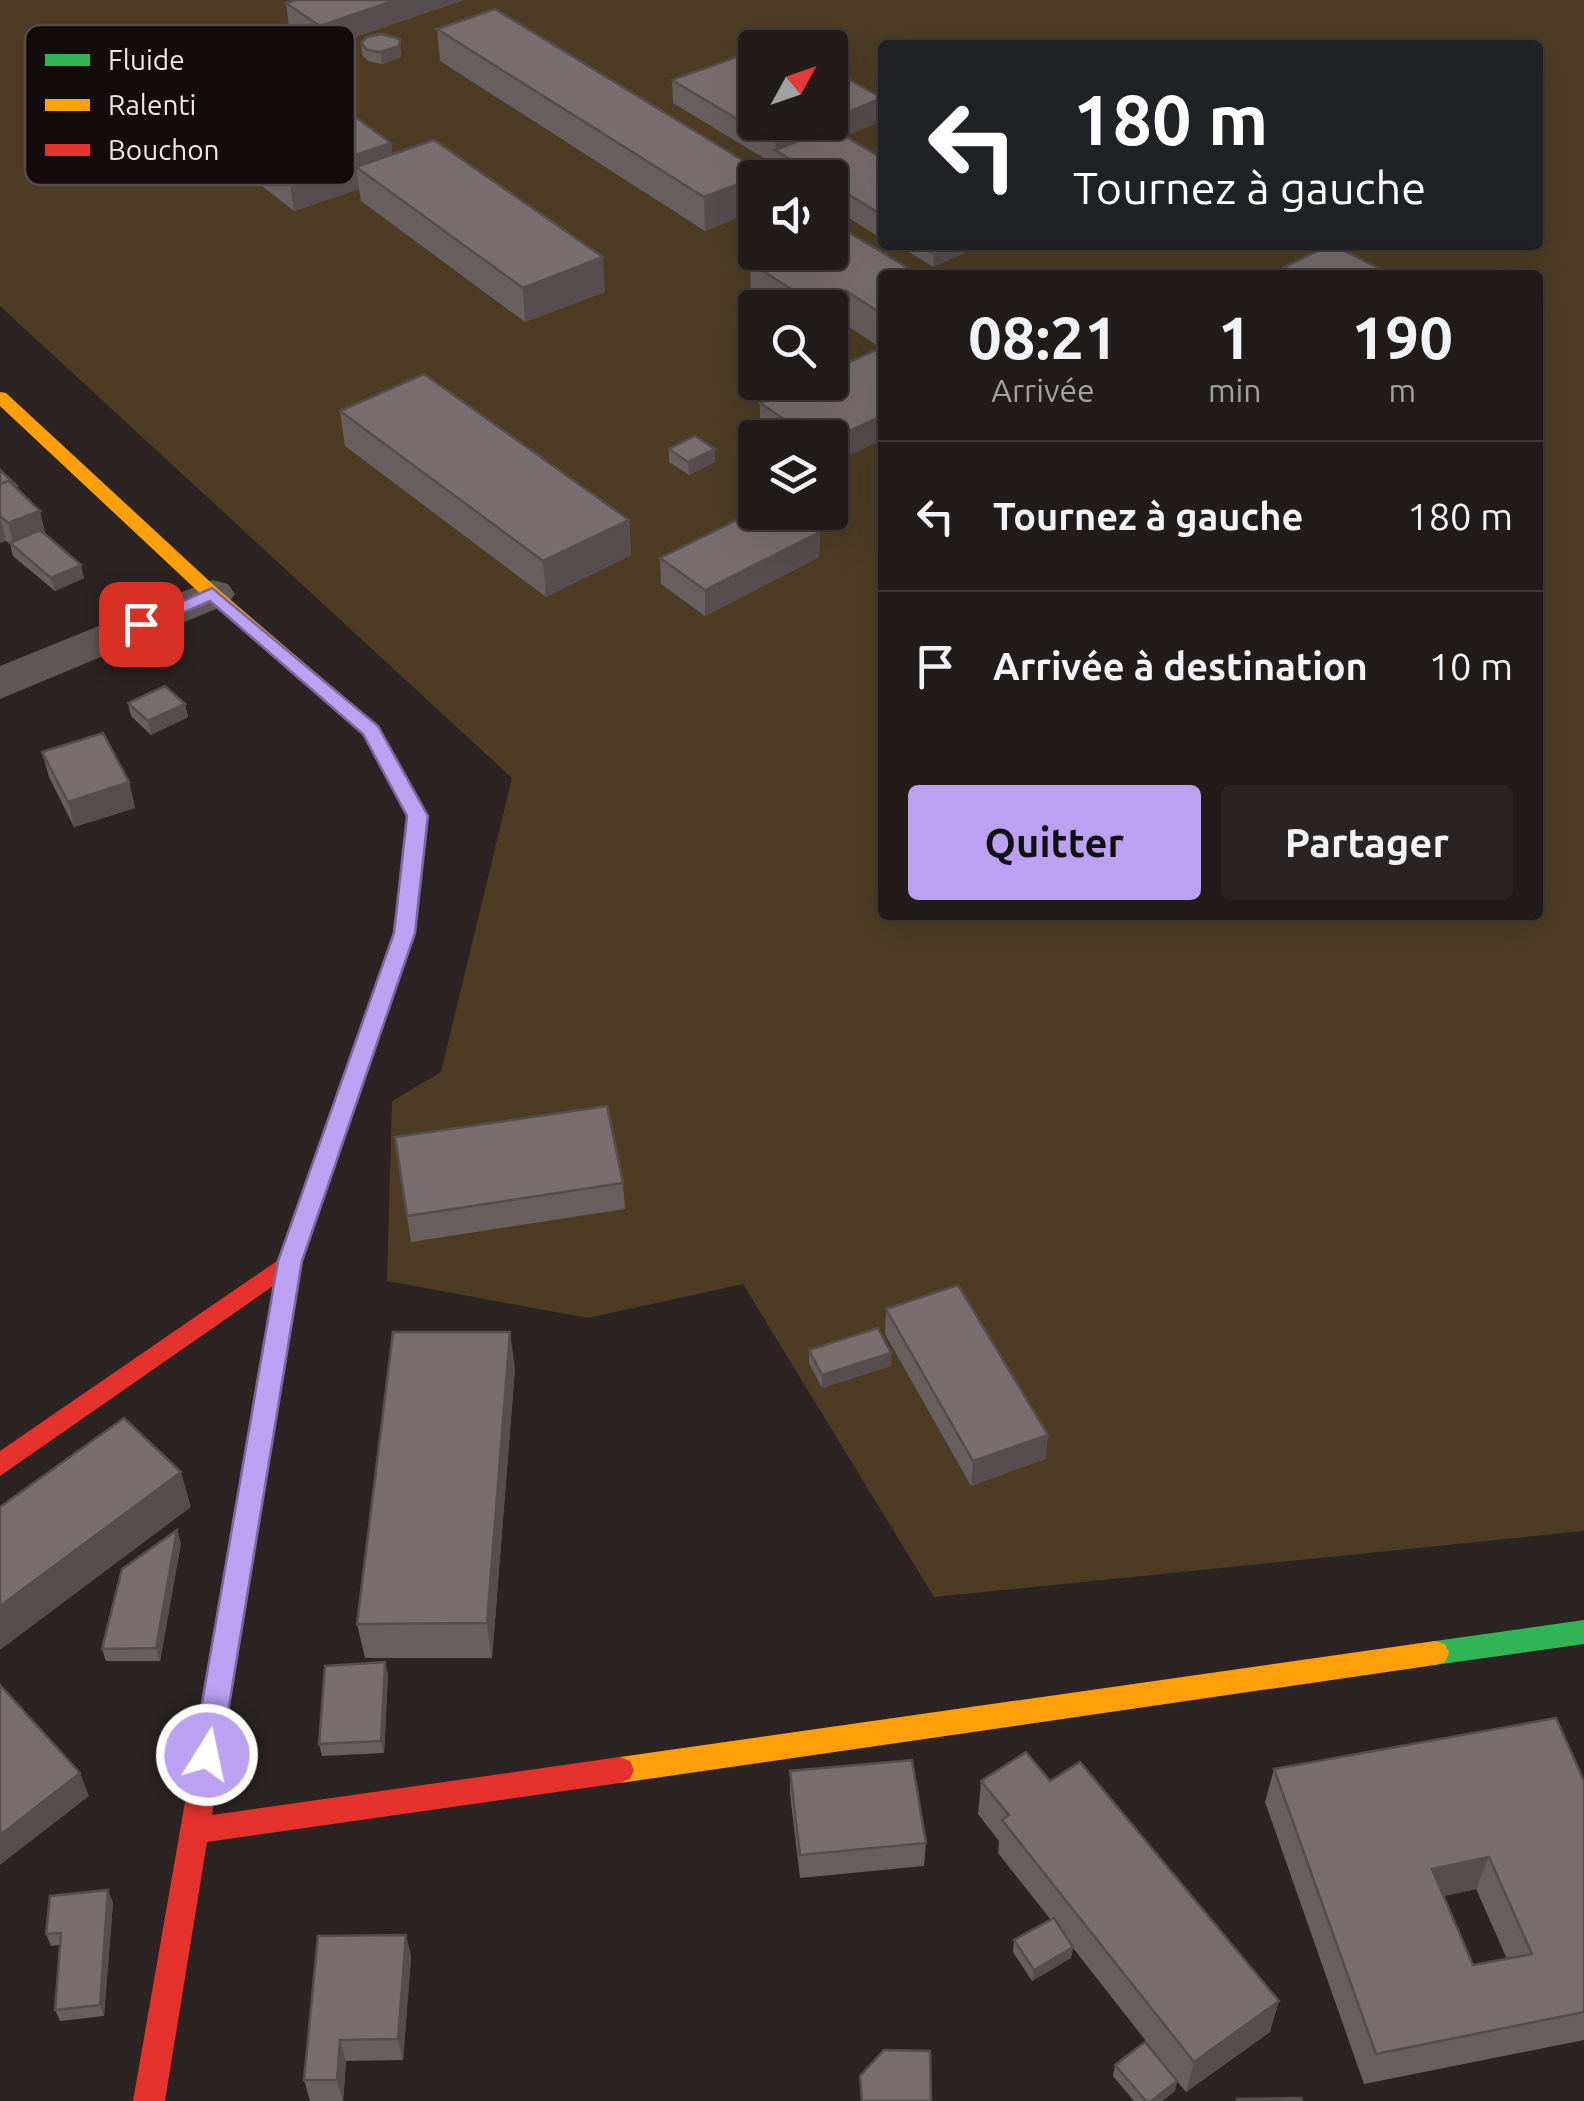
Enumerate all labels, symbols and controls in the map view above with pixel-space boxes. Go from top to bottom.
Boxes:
legend [25,25,355,185]
north arrow [738,30,848,140]
map controls [738,30,848,530]
text: Fluide [108,44,185,75]
icon: left [908,80,1038,210]
text: 180 m [1073,80,1268,158]
text: Ralenti [108,89,196,120]
text: Bouchon [108,134,220,165]
button: sound [738,160,848,270]
text: Tournez à gauche [1073,162,1426,213]
button: search [738,290,848,400]
text: 08:21 [968,303,1118,370]
text: 1 [1218,303,1252,370]
text: 190 [1352,303,1453,370]
text: Arrivée [991,372,1095,408]
text: min [1208,372,1262,408]
text: m [1388,372,1416,408]
button: layers [738,420,848,530]
icon: left [908,489,963,544]
text: Tournez à gauche [993,495,1303,537]
text: 180 m [1407,495,1513,537]
pin [99,582,184,667]
icon: arrive [114,597,169,652]
icon: arrive [908,639,963,694]
text: Arrivée à destination [993,645,1368,687]
text: 10 m [1429,645,1513,687]
button: Quitter [908,785,1201,900]
button: Partager [1221,785,1513,900]
position arrow [155,1703,259,1807]

